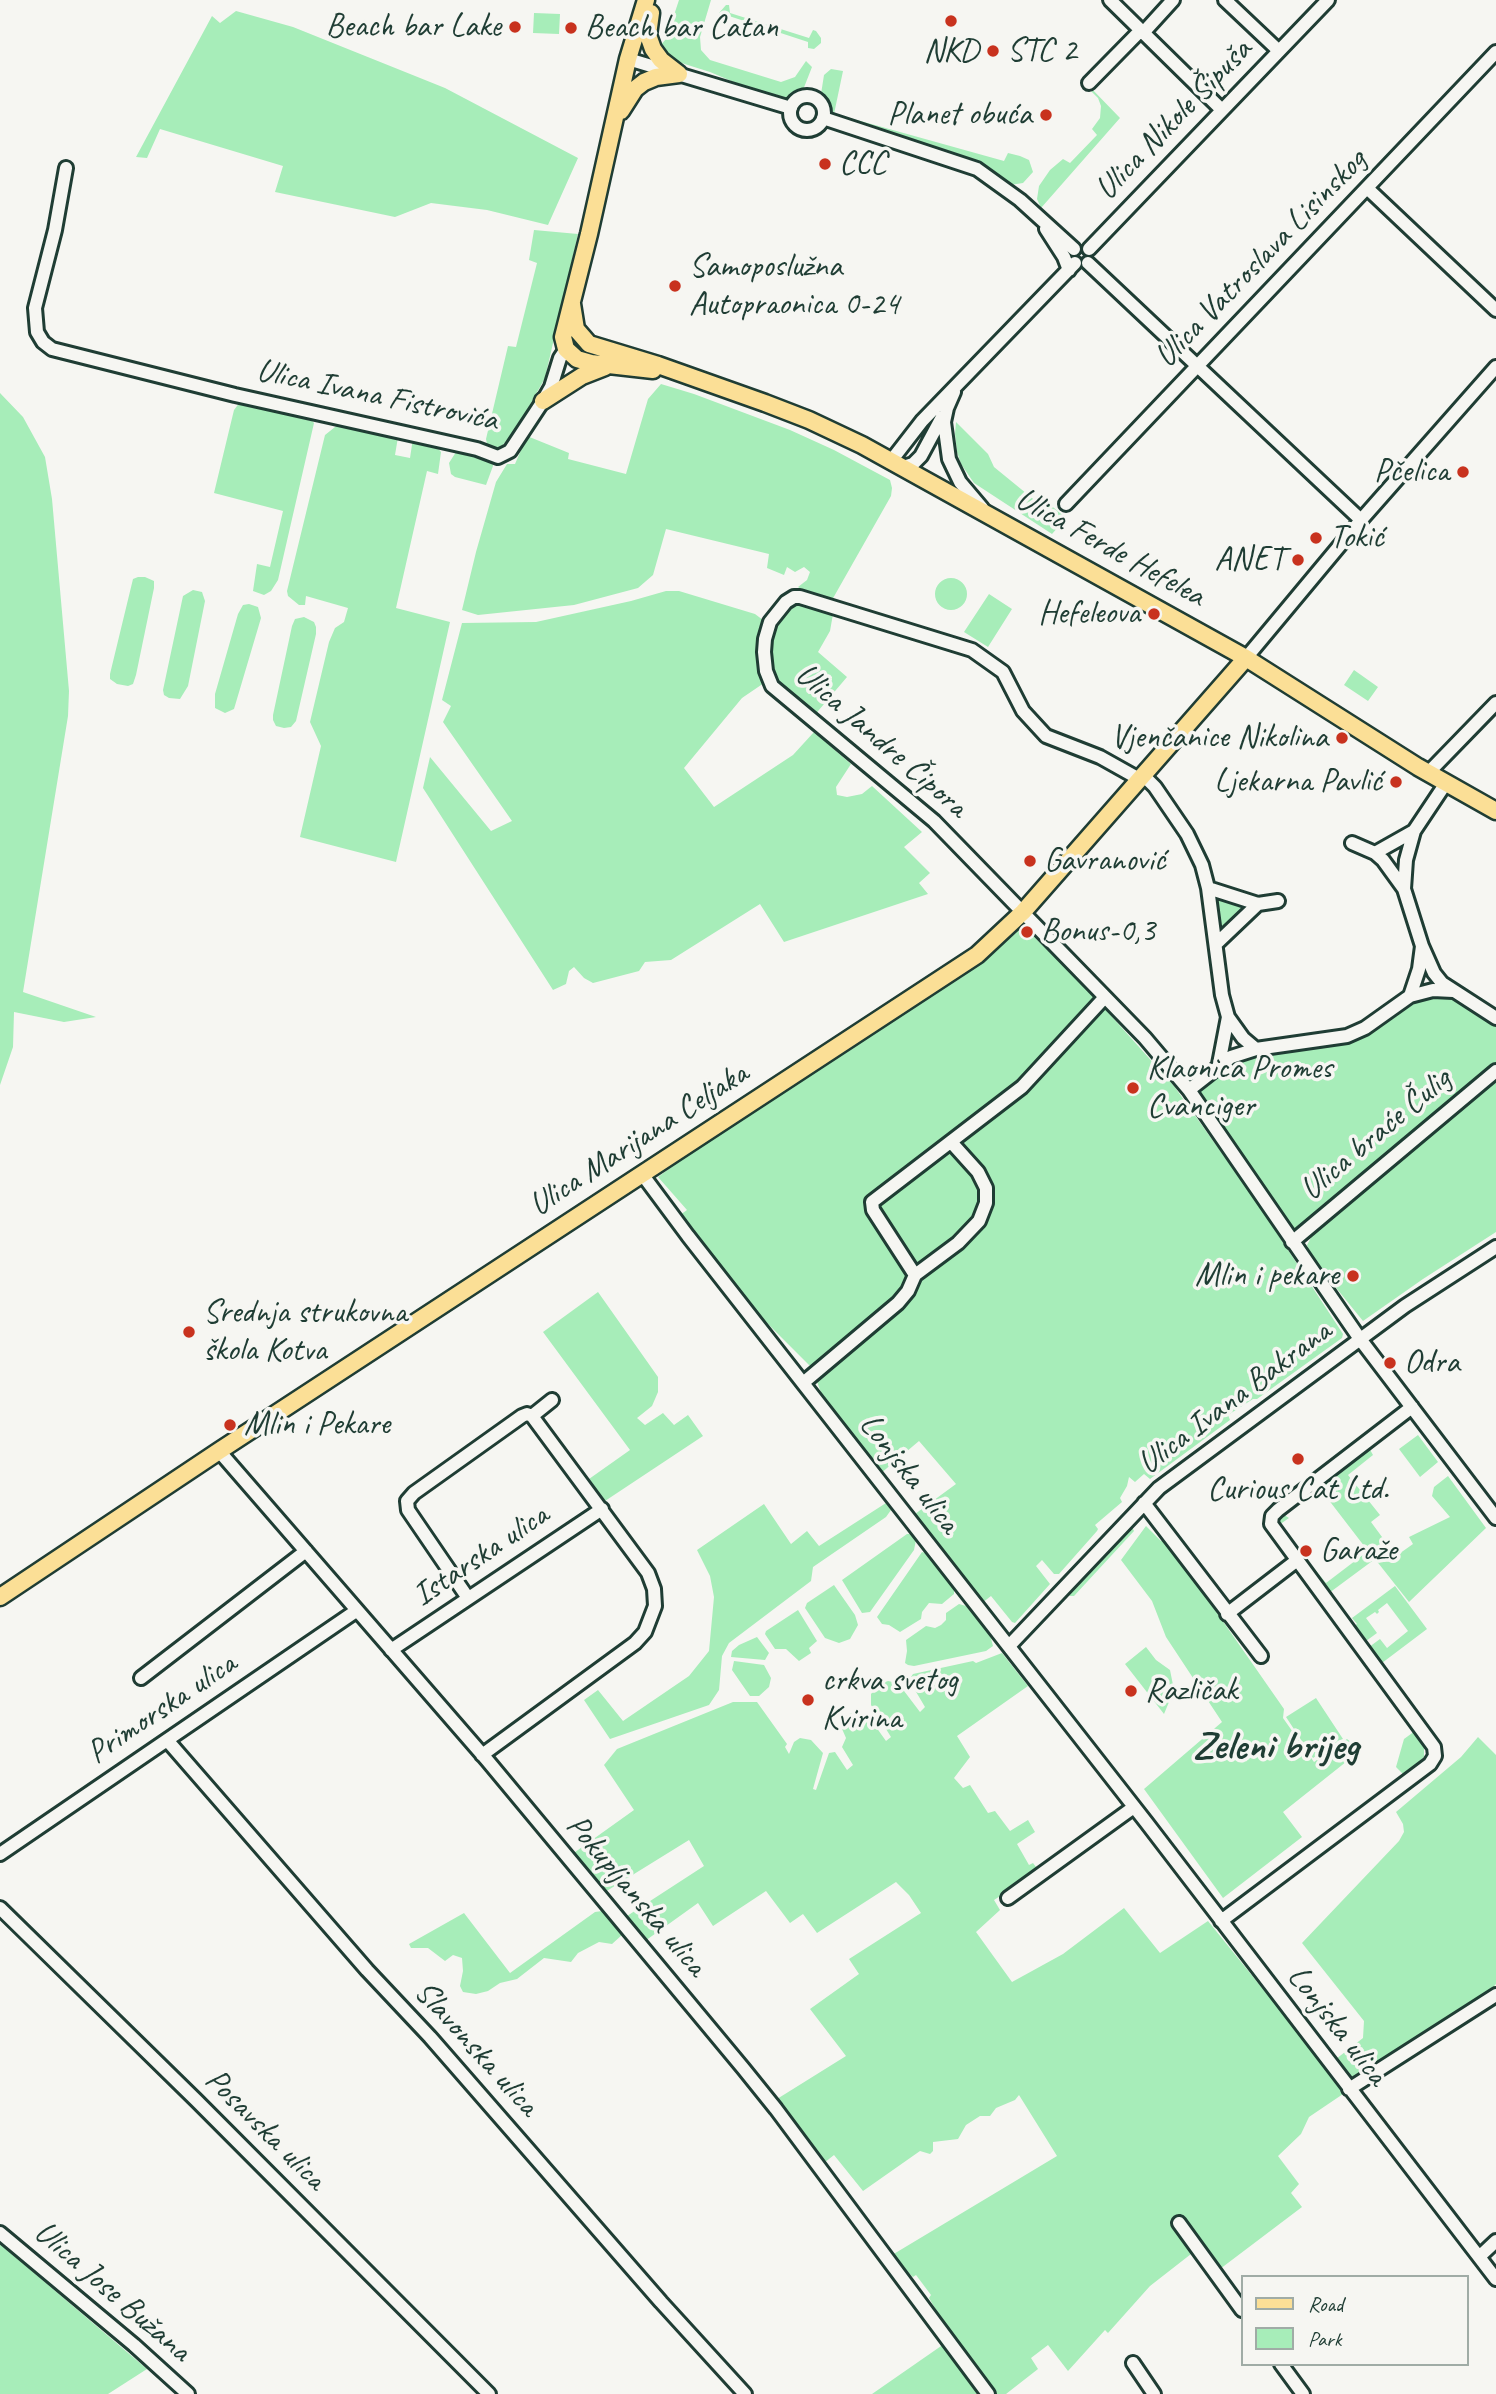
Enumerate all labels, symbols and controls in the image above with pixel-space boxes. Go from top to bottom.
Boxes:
place label: Beach bar Lake [326,7,501,47]
place label: Beach bar Catan [585,8,778,48]
marker: NKD [943,13,959,29]
marker: Beach bar Lake [507,19,523,35]
marker: Beach bar Catan [563,20,579,36]
place label: STC 2 [1007,31,1077,71]
street label: Ulica Nikole Šipuša [1087,31,1261,209]
place label: NKD [923,32,979,72]
marker: STC 2 [985,43,1001,59]
place label: Planet obuća [888,95,1032,135]
marker: Planet obuća [1038,107,1054,123]
street label: Ulica Vatroslava Lisinskog [1147,142,1375,376]
place label: CCC [839,144,886,184]
marker: CCC [817,156,833,172]
place label: Samoposlužna Autopraonica 0-24 [689,247,899,325]
marker: Samoposlužna Autopraonica 0-24 [667,278,683,294]
street label: Ulica Ivana Fistrovića [253,351,501,441]
place label: Pčelica [1374,452,1449,492]
marker: Pčelica [1455,464,1471,480]
street label: Ulica Ferde Hefelea [1008,480,1212,616]
place label: Tokić [1330,518,1384,558]
marker: Tokić [1308,530,1324,546]
place label: ANET [1214,540,1284,580]
marker: ANET [1290,552,1306,568]
place label: Hefeleova [1038,594,1140,634]
marker: Hefeleova [1146,606,1162,622]
street label: Ulica Jandre Čipora [787,655,975,827]
place label: Vjenčanice Nikolina [1111,718,1328,758]
marker: Vjenčanice Nikolina [1334,730,1350,746]
place label: Ljekarna Pavlić [1214,762,1382,802]
marker: Ljekarna Pavlić [1388,774,1404,790]
place label: Gavranović [1044,841,1166,881]
marker: Gavranović [1022,853,1038,869]
place label: Bonus-0,3 [1041,912,1155,952]
marker: Bonus-0,3 [1019,924,1035,940]
place label: Klaonica Promes Cvanciger [1147,1049,1332,1127]
street label: Ulica Marijana Celjaka [522,1055,756,1225]
street label: Ulica braće Čulig [1293,1061,1459,1209]
marker: Klaonica Promes Cvanciger [1125,1080,1141,1096]
place label: Mlin i pekare [1195,1256,1339,1296]
marker: Mlin i pekare [1345,1268,1361,1284]
place label: Srednja strukovna škola Kotva [203,1293,407,1371]
street label: Ulica Ivana Bakrana [1130,1312,1340,1484]
marker: Srednja strukovna škola Kotva [181,1324,197,1340]
place label: Odra [1404,1343,1460,1383]
marker: Odra [1382,1355,1398,1371]
place label: Mlin i Pekare [244,1405,390,1445]
street label: Lonjska ulica [850,1406,968,1542]
marker: Mlin i Pekare [222,1417,238,1433]
marker: Curious Cat Ltd. [1290,1451,1306,1467]
place label: Curious Cat Ltd. [1207,1470,1389,1510]
street label: Istarska ulica [406,1496,556,1616]
place label: Garaže [1320,1531,1397,1571]
marker: Garaže [1298,1543,1314,1559]
street label: Primorska ulica [80,1645,244,1773]
place label: crkva svetog Kvirina [822,1661,958,1739]
place label: Različak [1145,1671,1237,1711]
marker: Različak [1123,1683,1139,1699]
marker: crkva svetog Kvirina [800,1692,816,1708]
district label: Zeleni brijeg [1193,1724,1359,1772]
street label: Pokupljanska ulica [557,1807,715,1985]
street label: Lonjska ulica [1278,1958,1396,2094]
street label: Slavonska ulica [405,1973,547,2125]
street label: Posavska ulica [196,2061,334,2199]
street label: Ulica Jose Bužana [25,2213,199,2371]
legend [1240,2275,1468,2366]
text: Road [1308,2291,1343,2317]
text: Park [1308,2326,1341,2352]

